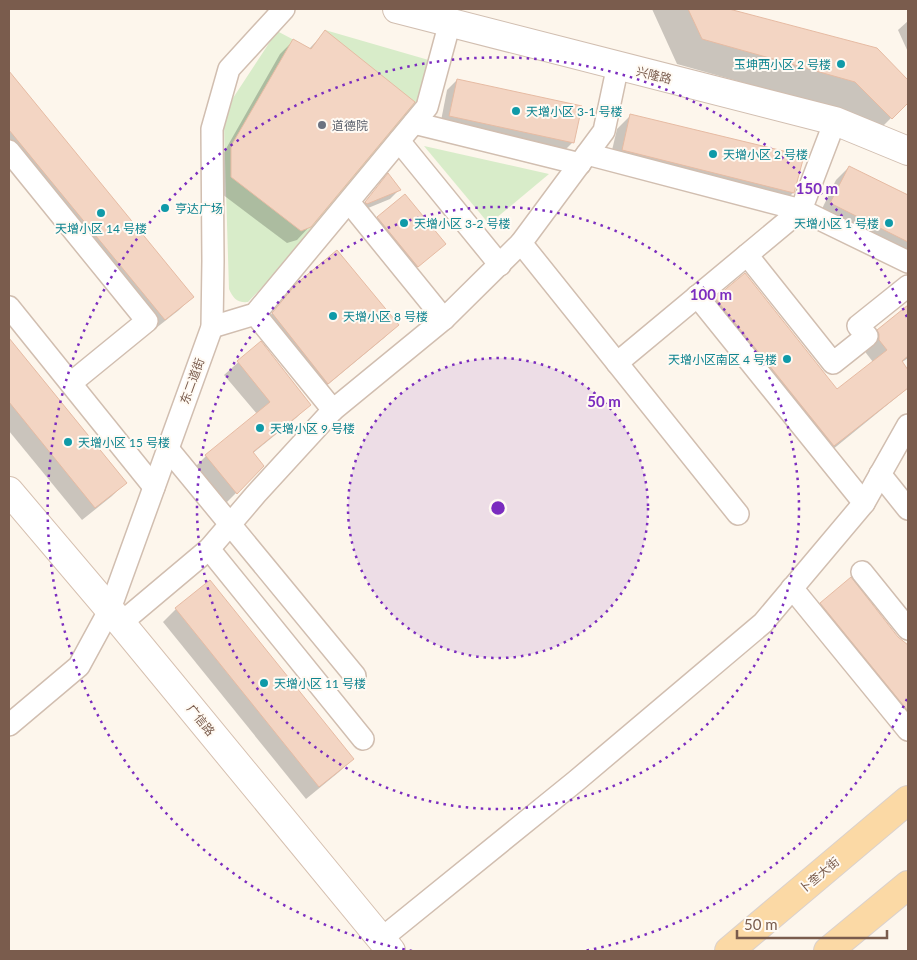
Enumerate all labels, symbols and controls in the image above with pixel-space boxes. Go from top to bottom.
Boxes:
place label: 玉坤西小区 2 号楼 [734,57,831,72]
marker: 玉坤西小区 2 号楼 [835,58,847,70]
street label: 兴隆路 [635,63,673,87]
place label: 天增小区 3-1 号楼 [526,104,623,119]
marker: 天增小区 3-1 号楼 [510,105,522,117]
place label: 道德院 [332,118,368,133]
marker: 道德院 [316,119,328,131]
place label: 天增小区 2 号楼 [723,147,808,162]
marker: 天增小区 2 号楼 [707,148,719,160]
text: 150 m [796,179,838,197]
place label: 亨达广场 [175,201,223,216]
marker: 亨达广场 [159,202,171,214]
marker: 天增小区 14 号楼 [95,207,107,219]
place label: 天增小区 3-2 号楼 [414,216,511,231]
place label: 天增小区 1 号楼 [794,216,879,231]
marker: 天增小区 3-2 号楼 [398,217,410,229]
marker: 天增小区 1 号楼 [883,217,895,229]
place label: 天增小区 14 号楼 [55,221,147,236]
text: 100 m [690,285,732,303]
place label: 天增小区 8 号楼 [343,309,428,324]
marker: 天增小区 8 号楼 [327,310,339,322]
place label: 天增小区南区 4 号楼 [668,352,777,367]
marker: 天增小区南区 4 号楼 [781,353,793,365]
street label: 东二道街 [177,356,207,406]
text: 50 m [587,392,621,410]
place label: 天增小区 9 号楼 [270,421,355,436]
marker: 天增小区 9 号楼 [254,422,266,434]
place label: 天增小区 15 号楼 [78,435,170,450]
marker: 天增小区 15 号楼 [62,436,74,448]
centre of rings [489,499,507,517]
place label: 天增小区 11 号楼 [274,676,366,691]
marker: 天增小区 11 号楼 [258,677,270,689]
street label: 广信路 [184,701,218,739]
street label: 卜奎大街 [796,854,842,896]
scale bar [737,908,887,940]
text: 50 m [744,915,778,933]

